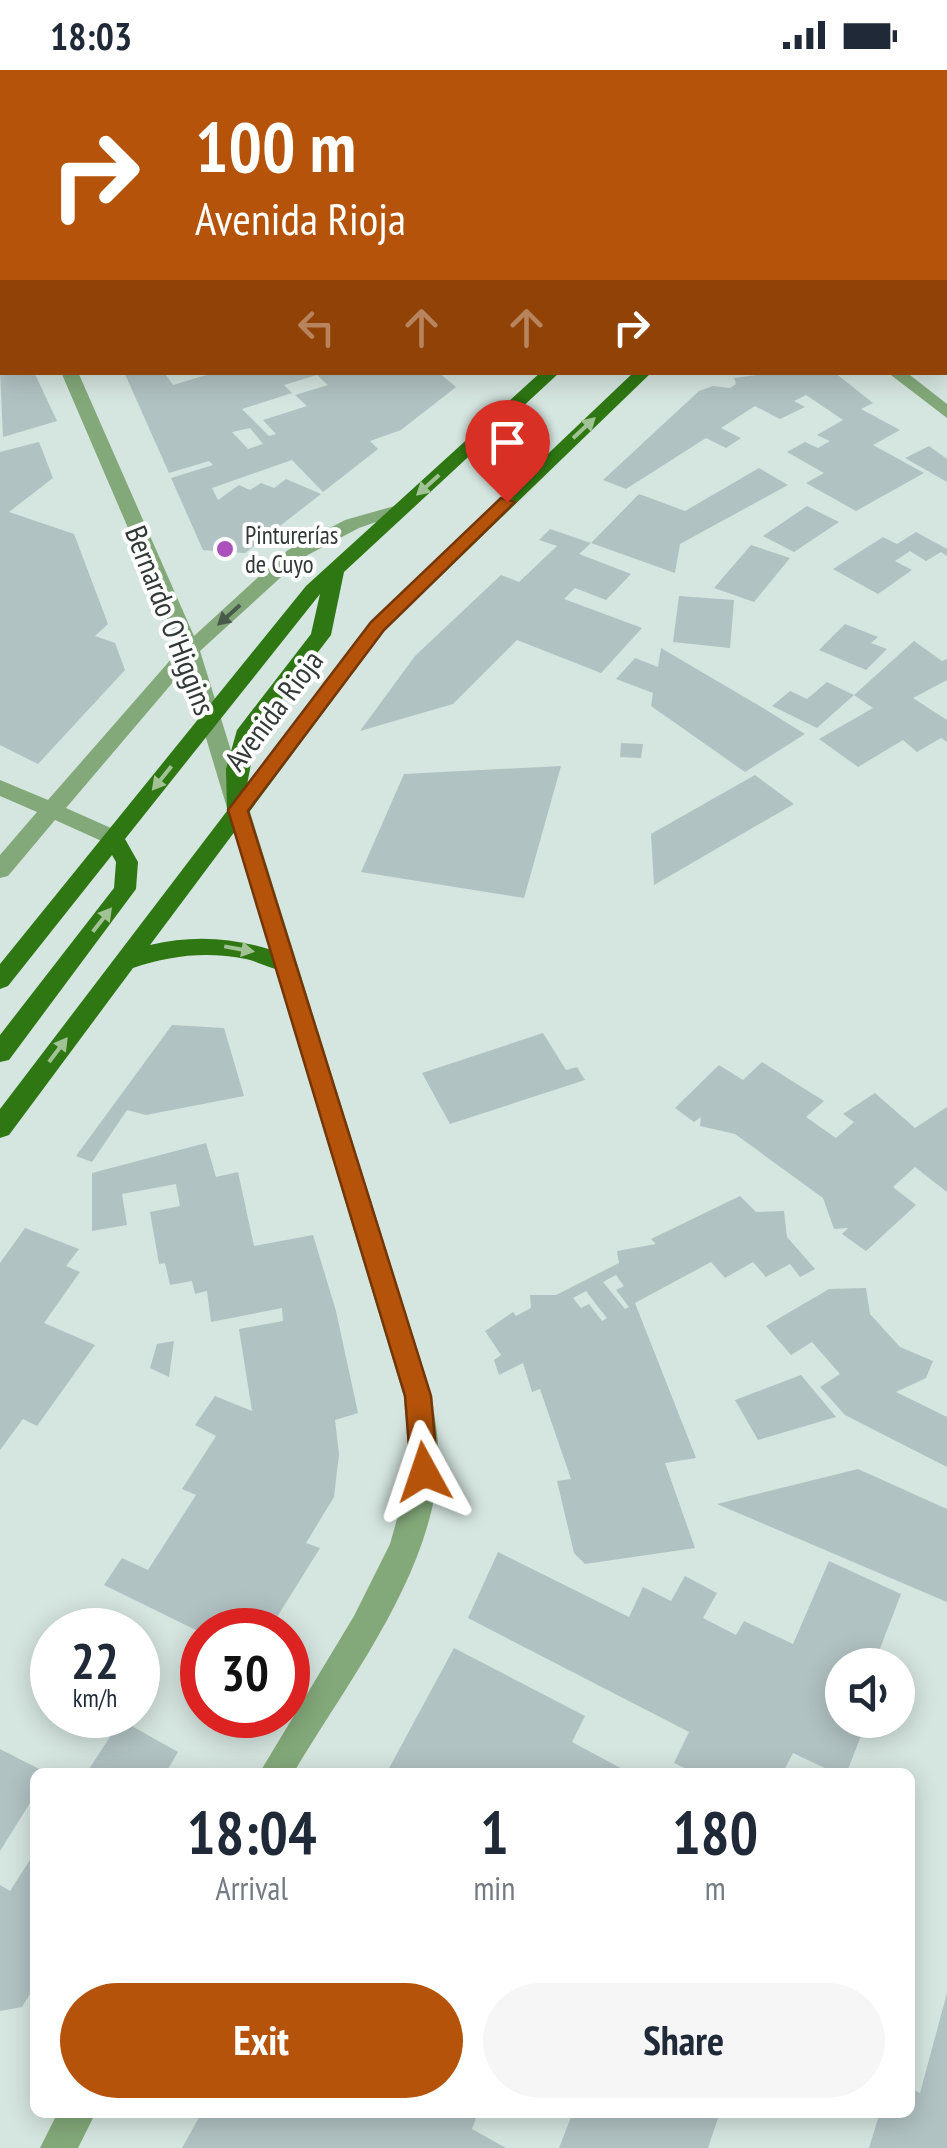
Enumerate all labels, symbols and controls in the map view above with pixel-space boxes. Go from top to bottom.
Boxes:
text: 18:03 [50,11,132,60]
text: 100 m [195,101,356,191]
icon: right [30,110,160,240]
text: Avenida Rioja [195,189,406,247]
icon: left [289,300,344,355]
icon: ahead [394,300,449,355]
icon: ahead [499,300,554,355]
icon: right [604,300,659,355]
pin [465,400,550,503]
icon: arrive [480,415,535,470]
one-way arrow [572,417,596,440]
one-way arrow [416,473,441,495]
place label: Pinturerías de Cuyo [245,519,338,580]
street label: Bernardo O'Higgins [117,520,225,720]
marker: Pinturerías de Cuyo [214,538,236,560]
one-way arrow [217,603,241,626]
street label: Avenida Rioja [215,642,331,778]
one-way arrow [152,765,173,791]
one-way arrow [91,908,112,933]
one-way arrow [224,942,255,957]
one-way arrow [48,1037,68,1063]
position arrow [372,1420,476,1524]
speed limit sign: 30 [180,1608,310,1738]
text: 22 [71,1628,119,1693]
map controls [825,1648,915,1738]
button: sound [825,1648,915,1738]
text: km/h [73,1682,117,1714]
text: 18:04 [187,1793,317,1871]
text: 1 [480,1793,509,1871]
text: 180 [672,1793,758,1871]
text: Arrival [216,1867,288,1909]
text: min [473,1867,515,1909]
text: m [705,1867,726,1909]
button: Exit [60,1983,463,2098]
button: Share [483,1983,885,2098]

